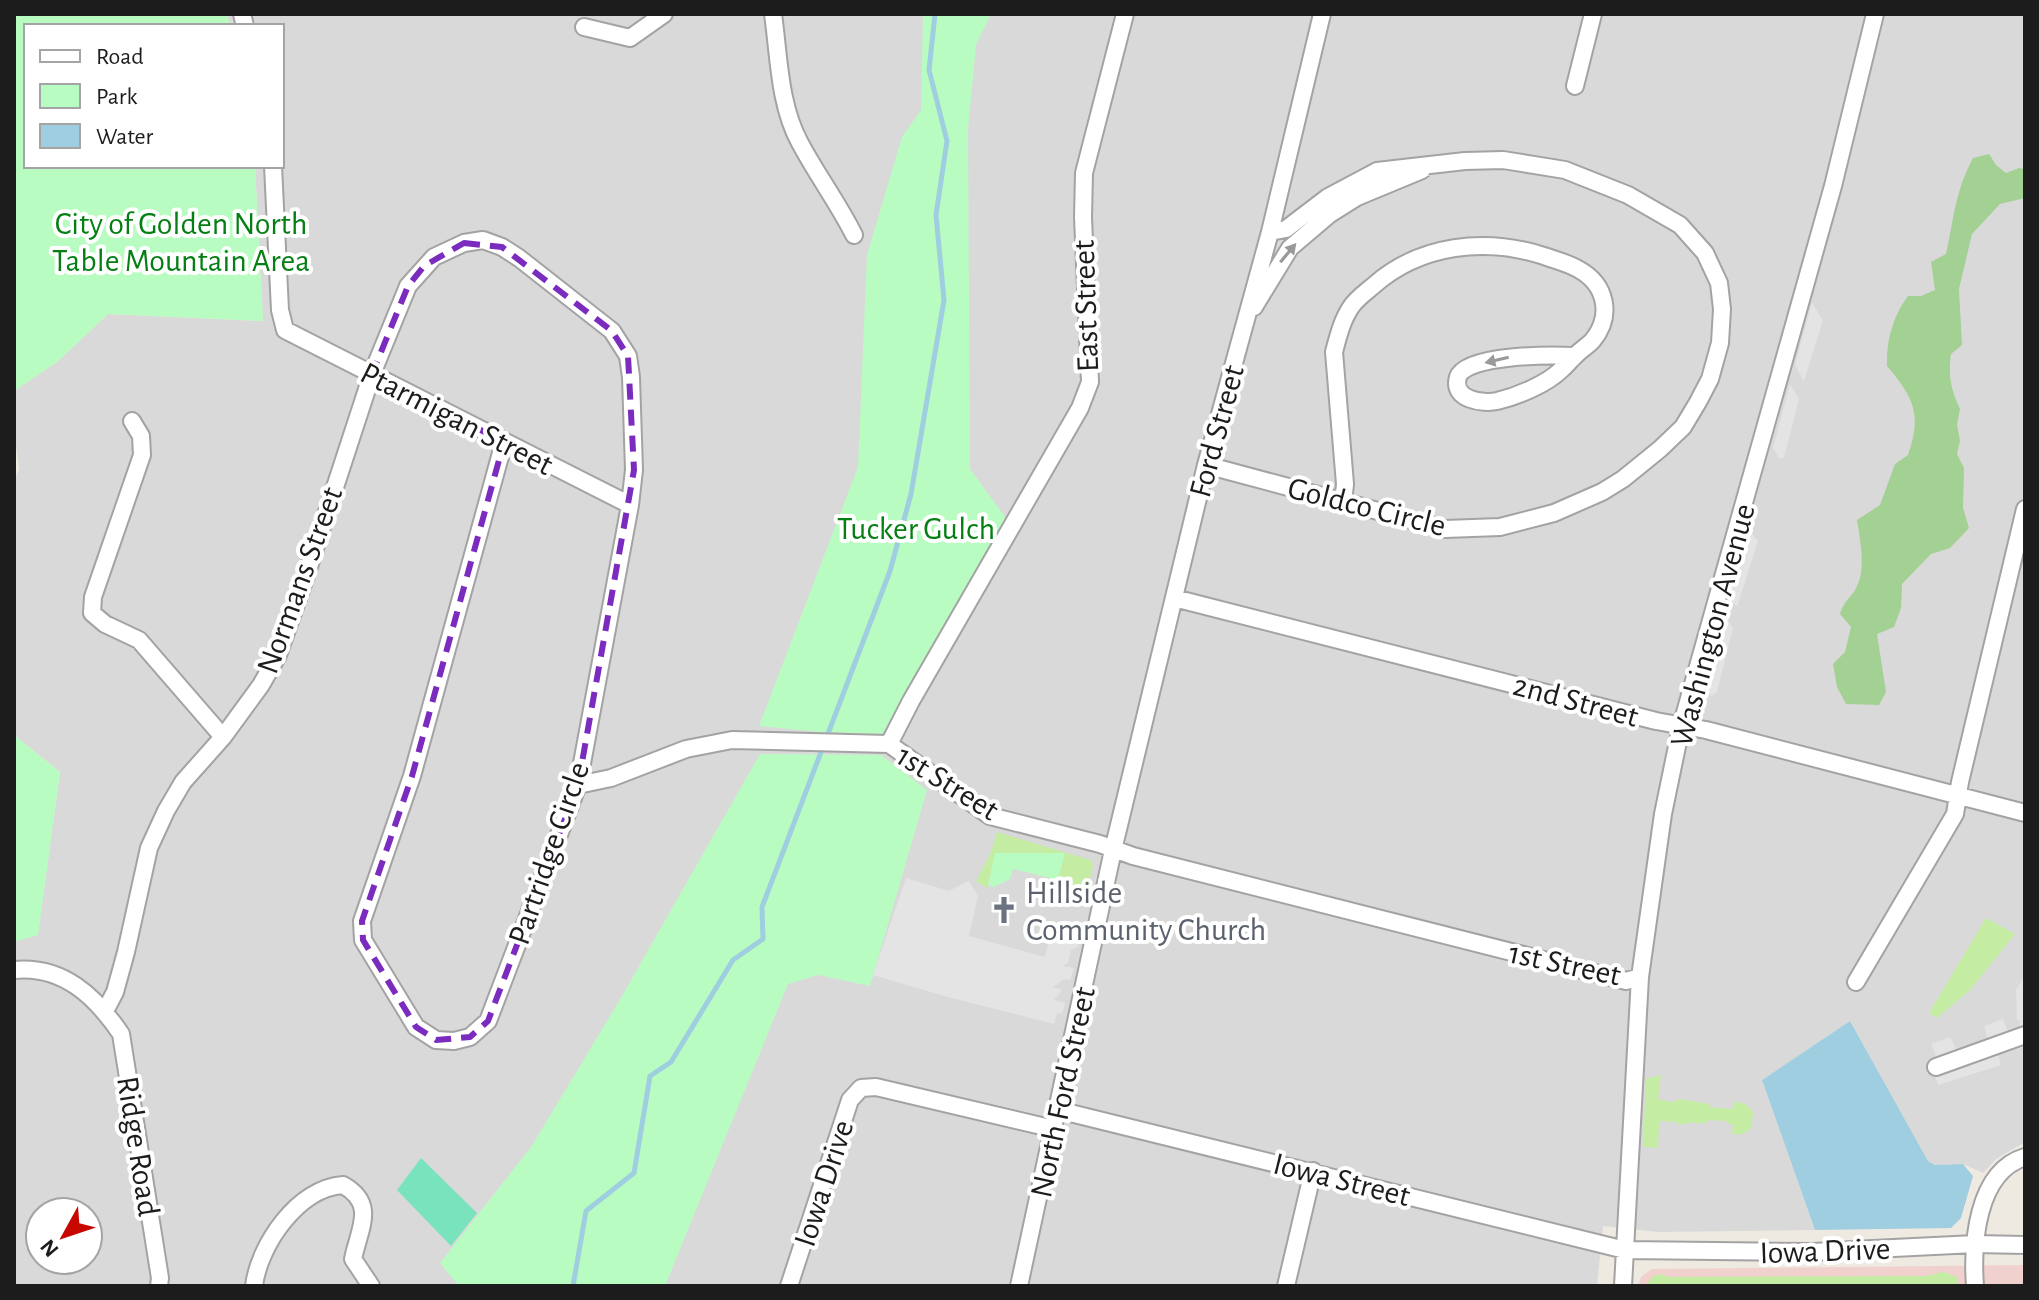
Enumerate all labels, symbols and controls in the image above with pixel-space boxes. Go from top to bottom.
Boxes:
legend [24,24,284,168]
text: Road [96,45,144,69]
text: Park [96,85,137,109]
text: Water [96,125,154,149]
park label: City of Golden North Table Mountain Area [52,208,310,277]
street label: East Street [1068,239,1104,373]
one-way arrow [1279,243,1296,263]
one-way arrow [1484,355,1509,367]
street label: Ptarmigan Street [355,357,558,481]
street label: Ford Street [1184,362,1250,501]
street label: Goldco Circle [1284,472,1449,542]
street label: Normans Street [251,483,348,678]
street label: Washington Avenue [1665,500,1761,750]
park label: Tucker Gulch [837,513,995,545]
street label: 2nd Street [1510,669,1642,733]
street label: 1st Street [891,739,1004,827]
street label: Partridge Circle [503,758,595,949]
place label: Hillside Community Church [1026,877,1266,946]
church icon: Hillside Community Church [989,895,1019,925]
street label: 1st Street [1506,937,1624,991]
street label: North Ford Street [1025,984,1101,1201]
street label: Ridge Road [111,1074,165,1218]
street label: Iowa Drive [789,1116,859,1250]
street label: Iowa Street [1270,1148,1413,1212]
north arrow [24,1196,104,1276]
street label: Iowa Drive [1759,1233,1891,1269]
text: N [36,1235,63,1261]

